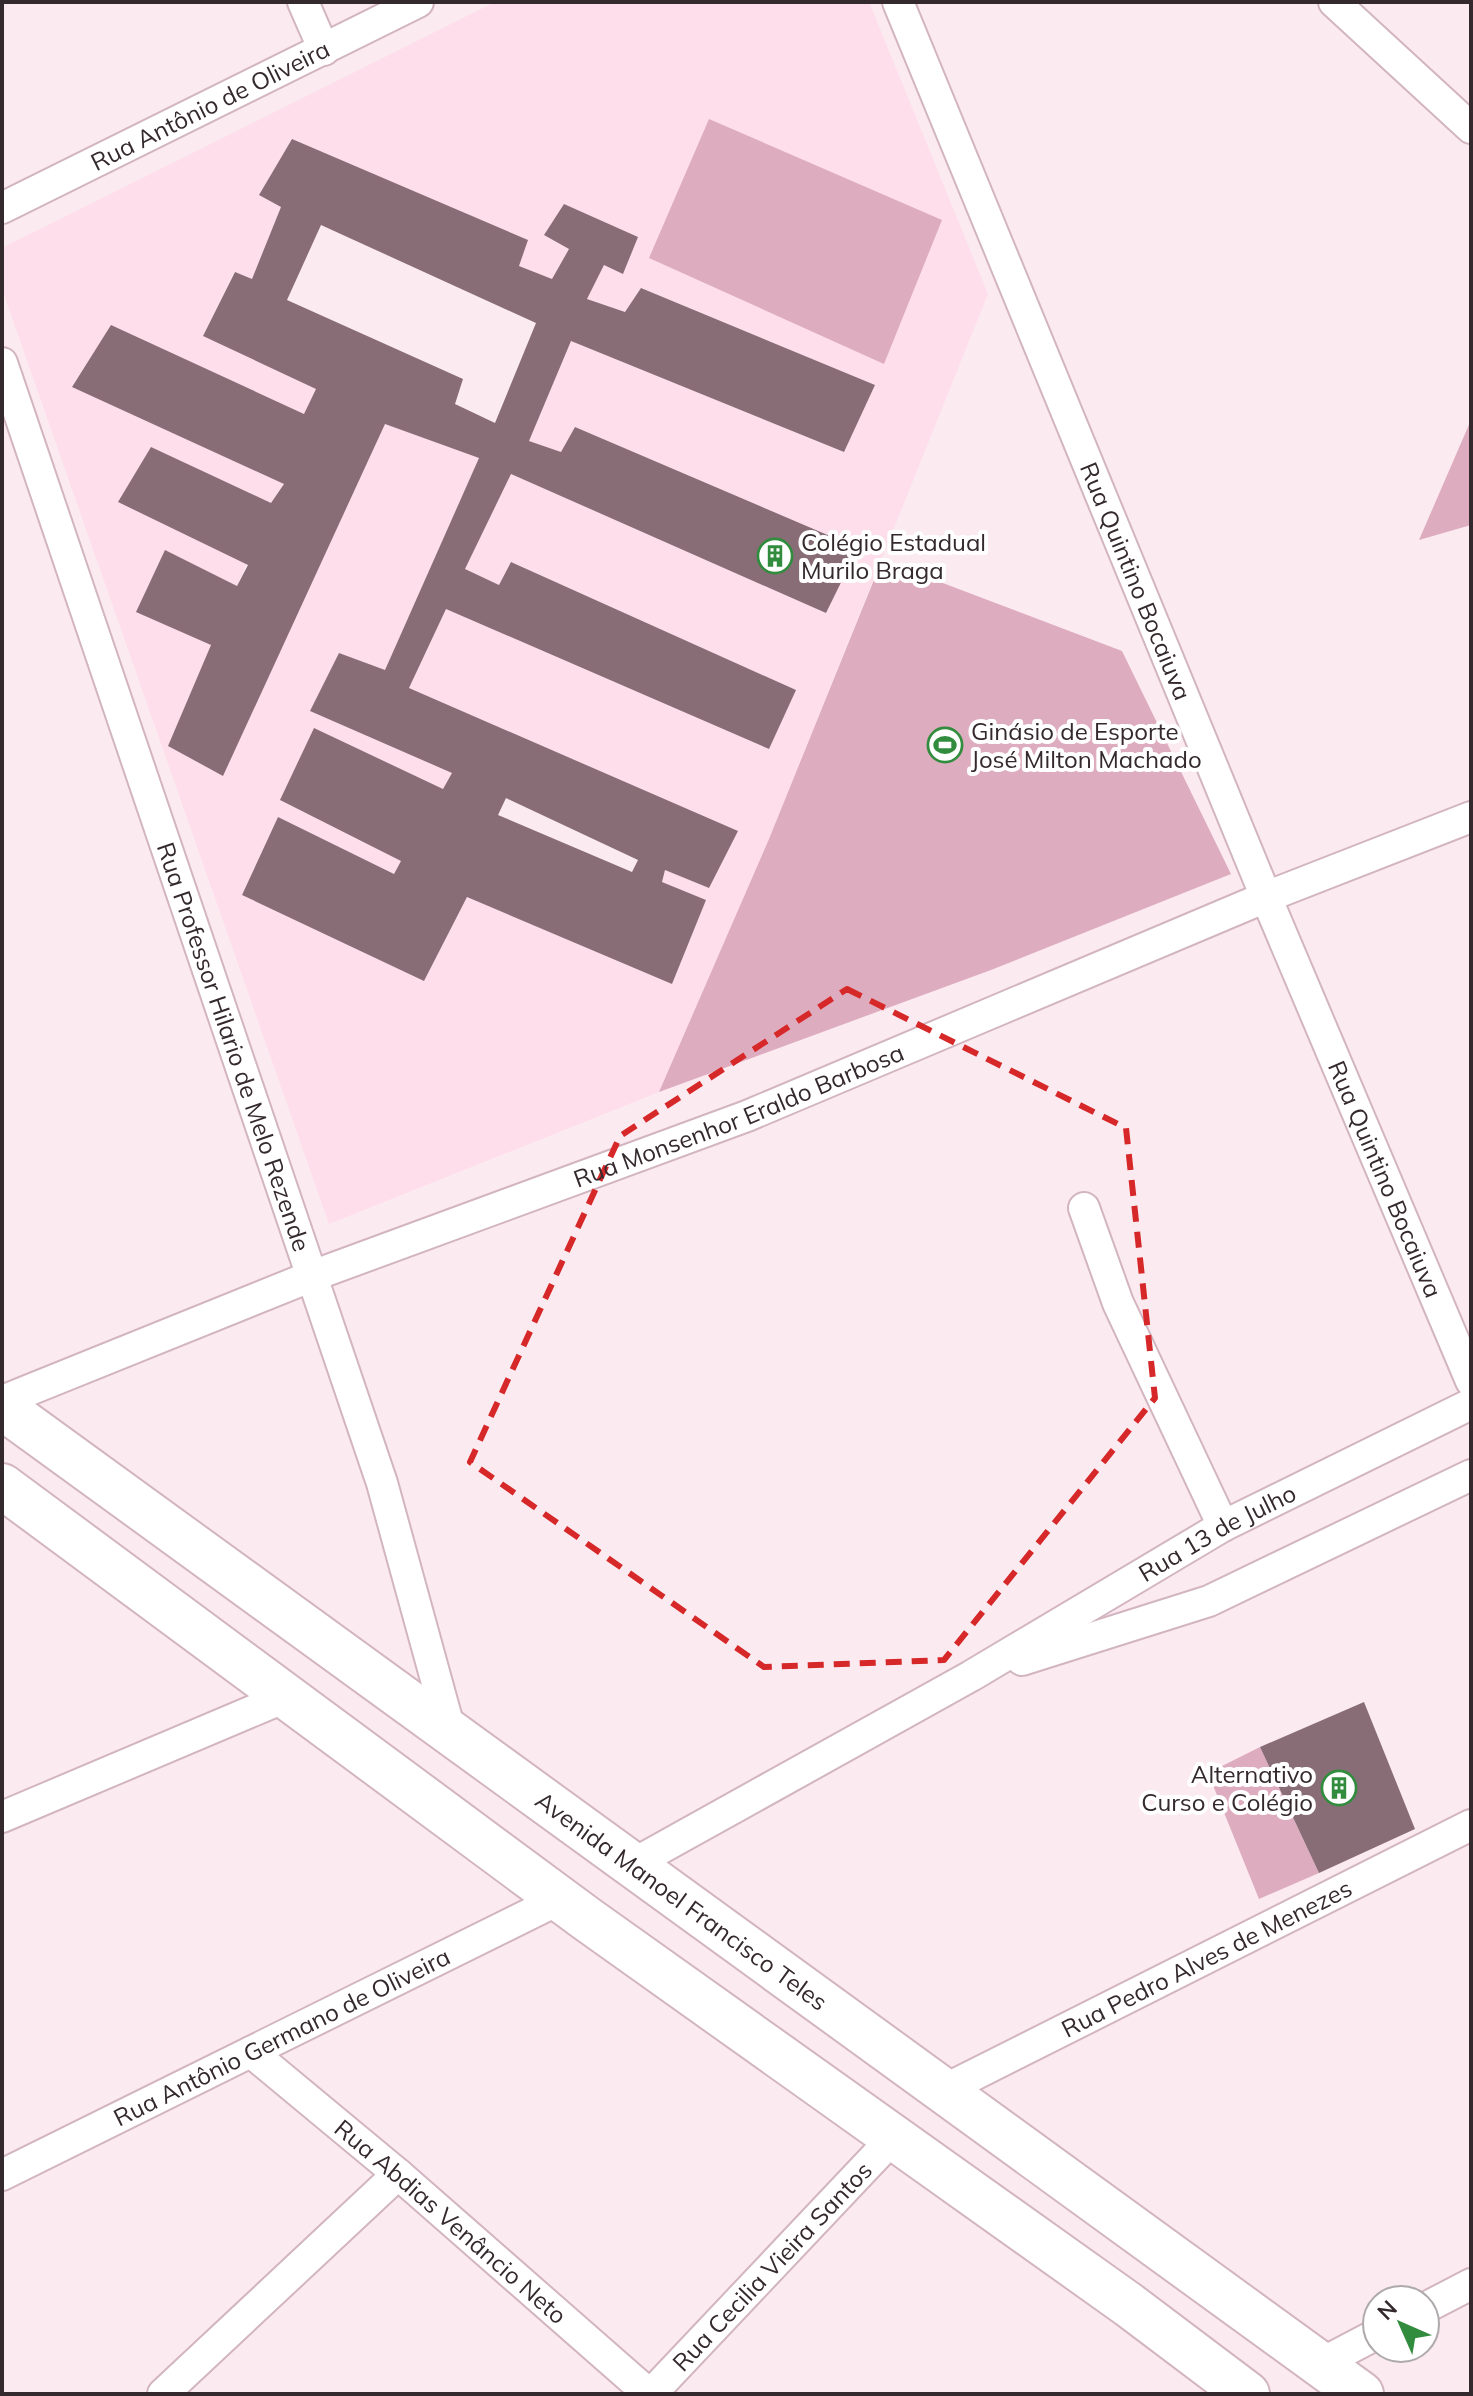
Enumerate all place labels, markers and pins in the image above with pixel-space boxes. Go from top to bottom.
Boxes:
place label: Colégio Estadual Murilo Braga [801,527,986,585]
building icon: Colégio Estadual Murilo Braga [756,537,794,575]
place label: Ginásio de Esporte José Milton Machado [971,716,1202,774]
sports icon: Ginásio de Esporte José Milton Machado [926,726,964,764]
place label: Alternativo Curso e Colégio [1141,1759,1313,1817]
building icon: Alternativo Curso e Colégio [1320,1769,1358,1807]

